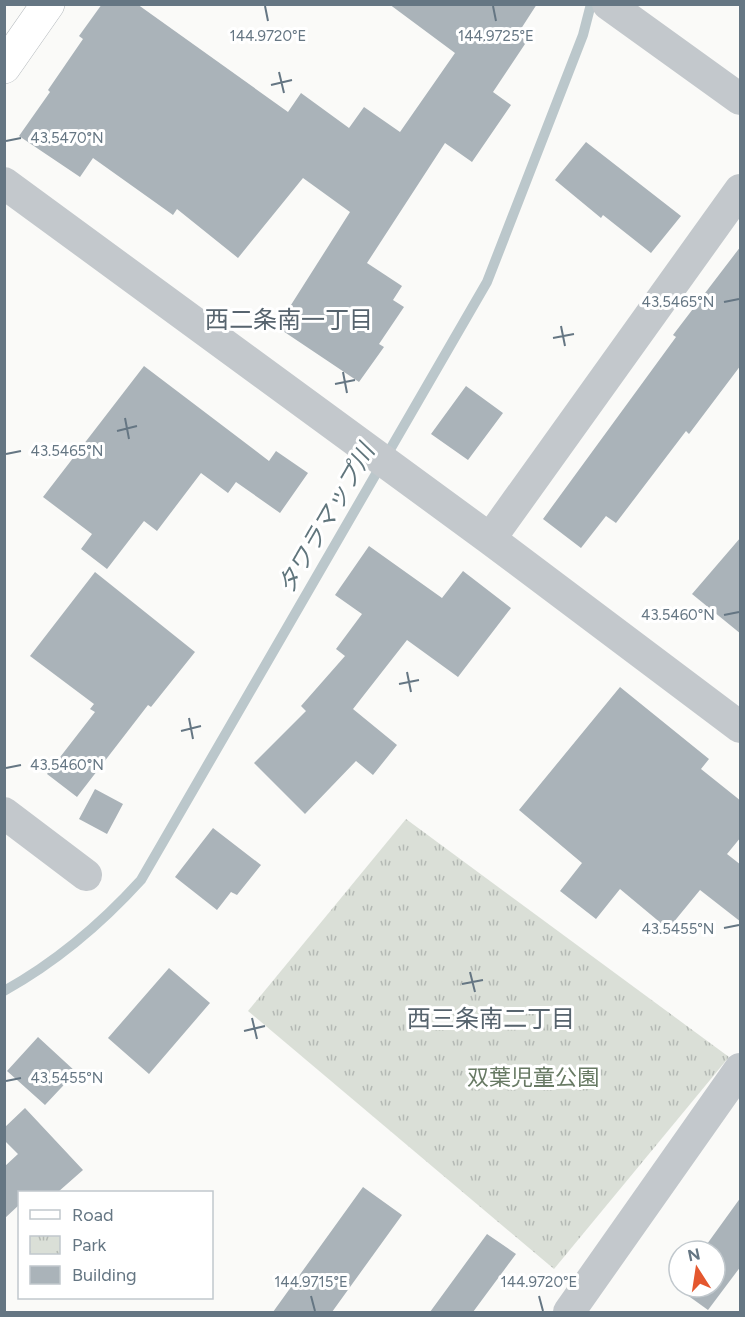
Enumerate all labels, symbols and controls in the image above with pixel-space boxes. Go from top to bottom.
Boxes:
text: 144.9720°E [230,27,306,45]
text: 144.9725°E [458,27,534,45]
text: 43.5470°N [30,129,104,147]
text: 43.5465°N [642,293,714,311]
district label: 西二条南一丁目 [205,305,373,334]
water label: タワラマップ川 [271,436,382,599]
text: 43.5465°N [31,442,103,460]
text: 43.5460°N [641,606,715,624]
text: 43.5460°N [30,756,104,774]
text: 43.5455°N [642,920,714,938]
district label: 西三条南二丁目 [407,1004,575,1033]
park label: 双葉児童公園 [467,1064,599,1091]
text: 43.5455°N [31,1069,103,1087]
legend [18,1191,213,1299]
text: Road [72,1204,113,1226]
text: Park [72,1234,107,1256]
north arrow [667,1239,727,1299]
text: N [686,1244,702,1265]
text: Building [72,1264,137,1286]
text: 144.9715°E [274,1273,348,1291]
text: 144.9720°E [501,1273,577,1291]

